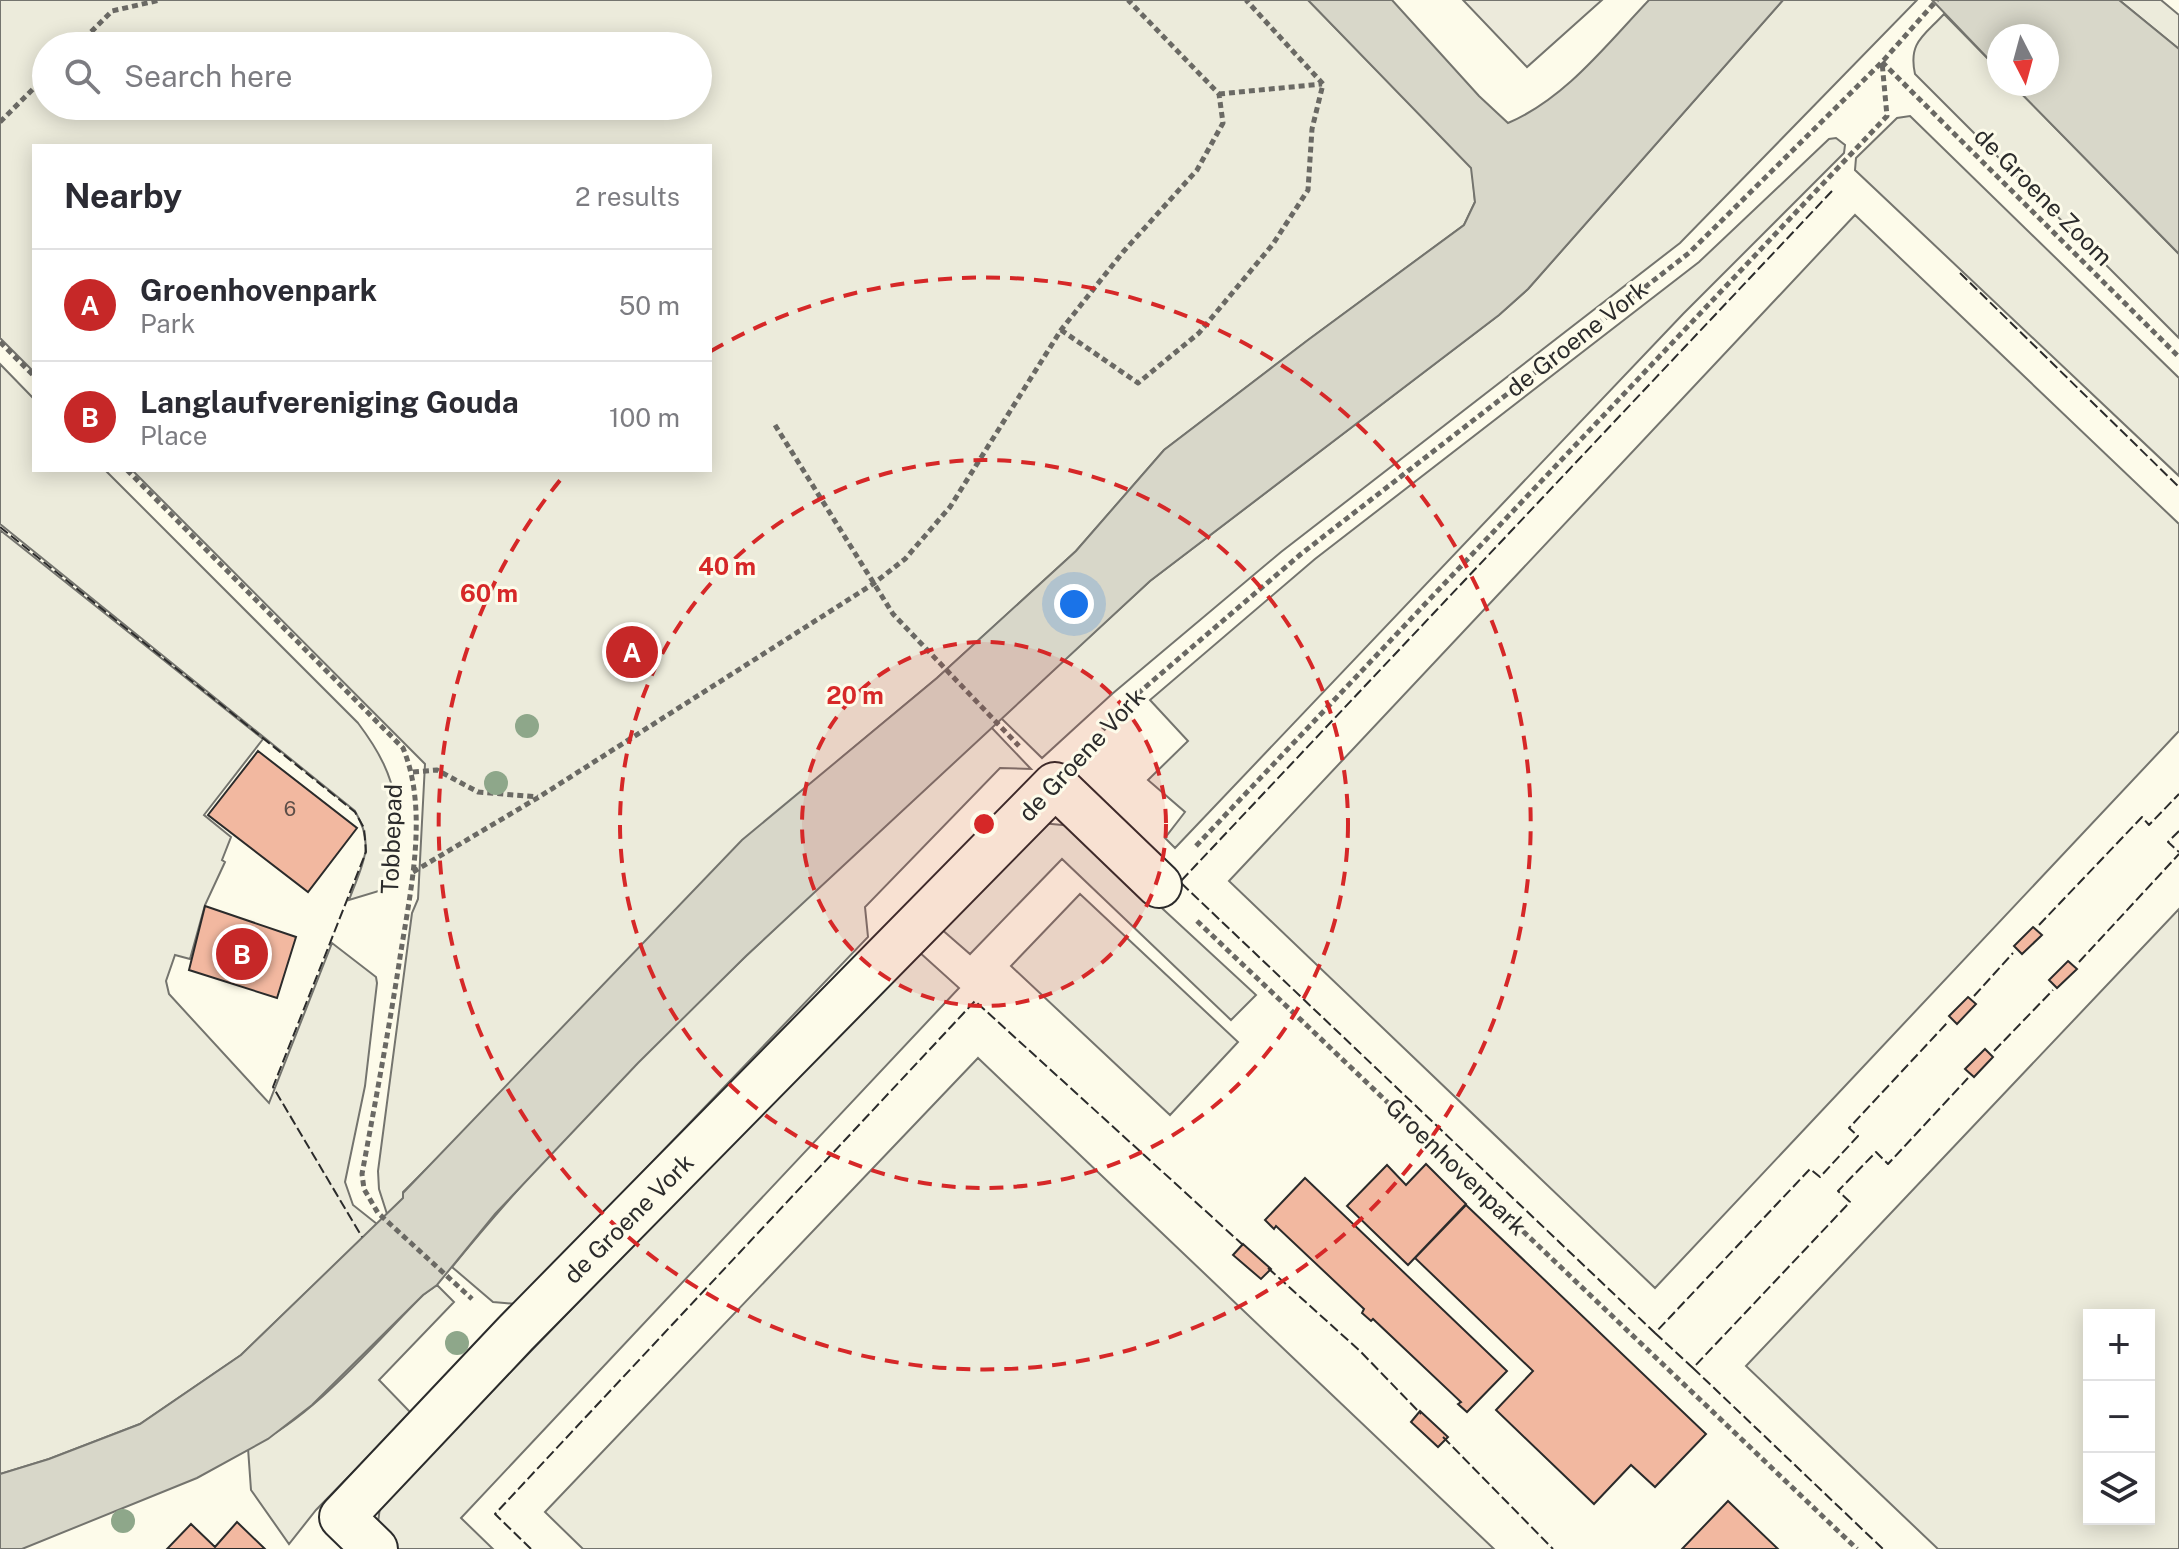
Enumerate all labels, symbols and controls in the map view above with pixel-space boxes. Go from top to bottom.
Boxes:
north arrow [1987,24,2059,96]
search box [32,32,712,120]
icon: search [60,54,104,98]
text: Search here [124,58,292,94]
street label: de Groene Zoom [1969,122,2118,271]
text: Nearby [64,176,182,216]
text: 2 results [575,181,680,212]
text: Groenhovenpark [140,272,377,308]
street label: de Groene Vork [1500,274,1653,402]
text: A [81,290,99,321]
text: 50 m [619,290,680,321]
text: Park [140,308,195,339]
text: Langlaufvereniging Gouda [140,384,519,420]
text: B [81,402,99,433]
text: 100 m [609,402,680,433]
text: Place [140,420,207,451]
text: 40 m [698,552,756,580]
text: 60 m [460,579,518,607]
your location [1054,584,1094,624]
pin: A [606,622,658,682]
text: 20 m [826,681,884,709]
street label: de Groene Vork [1013,682,1150,827]
street label: Tobbepad [375,783,407,894]
house number: 6 [284,797,296,821]
centre of rings [970,810,998,838]
pin: B [216,924,268,984]
street label: Groenhovenpark [1381,1092,1533,1240]
street label: de Groene Vork [558,1148,699,1289]
map controls [2083,1309,2155,1525]
button: + [2083,1309,2155,1381]
button: − [2083,1381,2155,1453]
button: layers [2083,1453,2155,1525]

